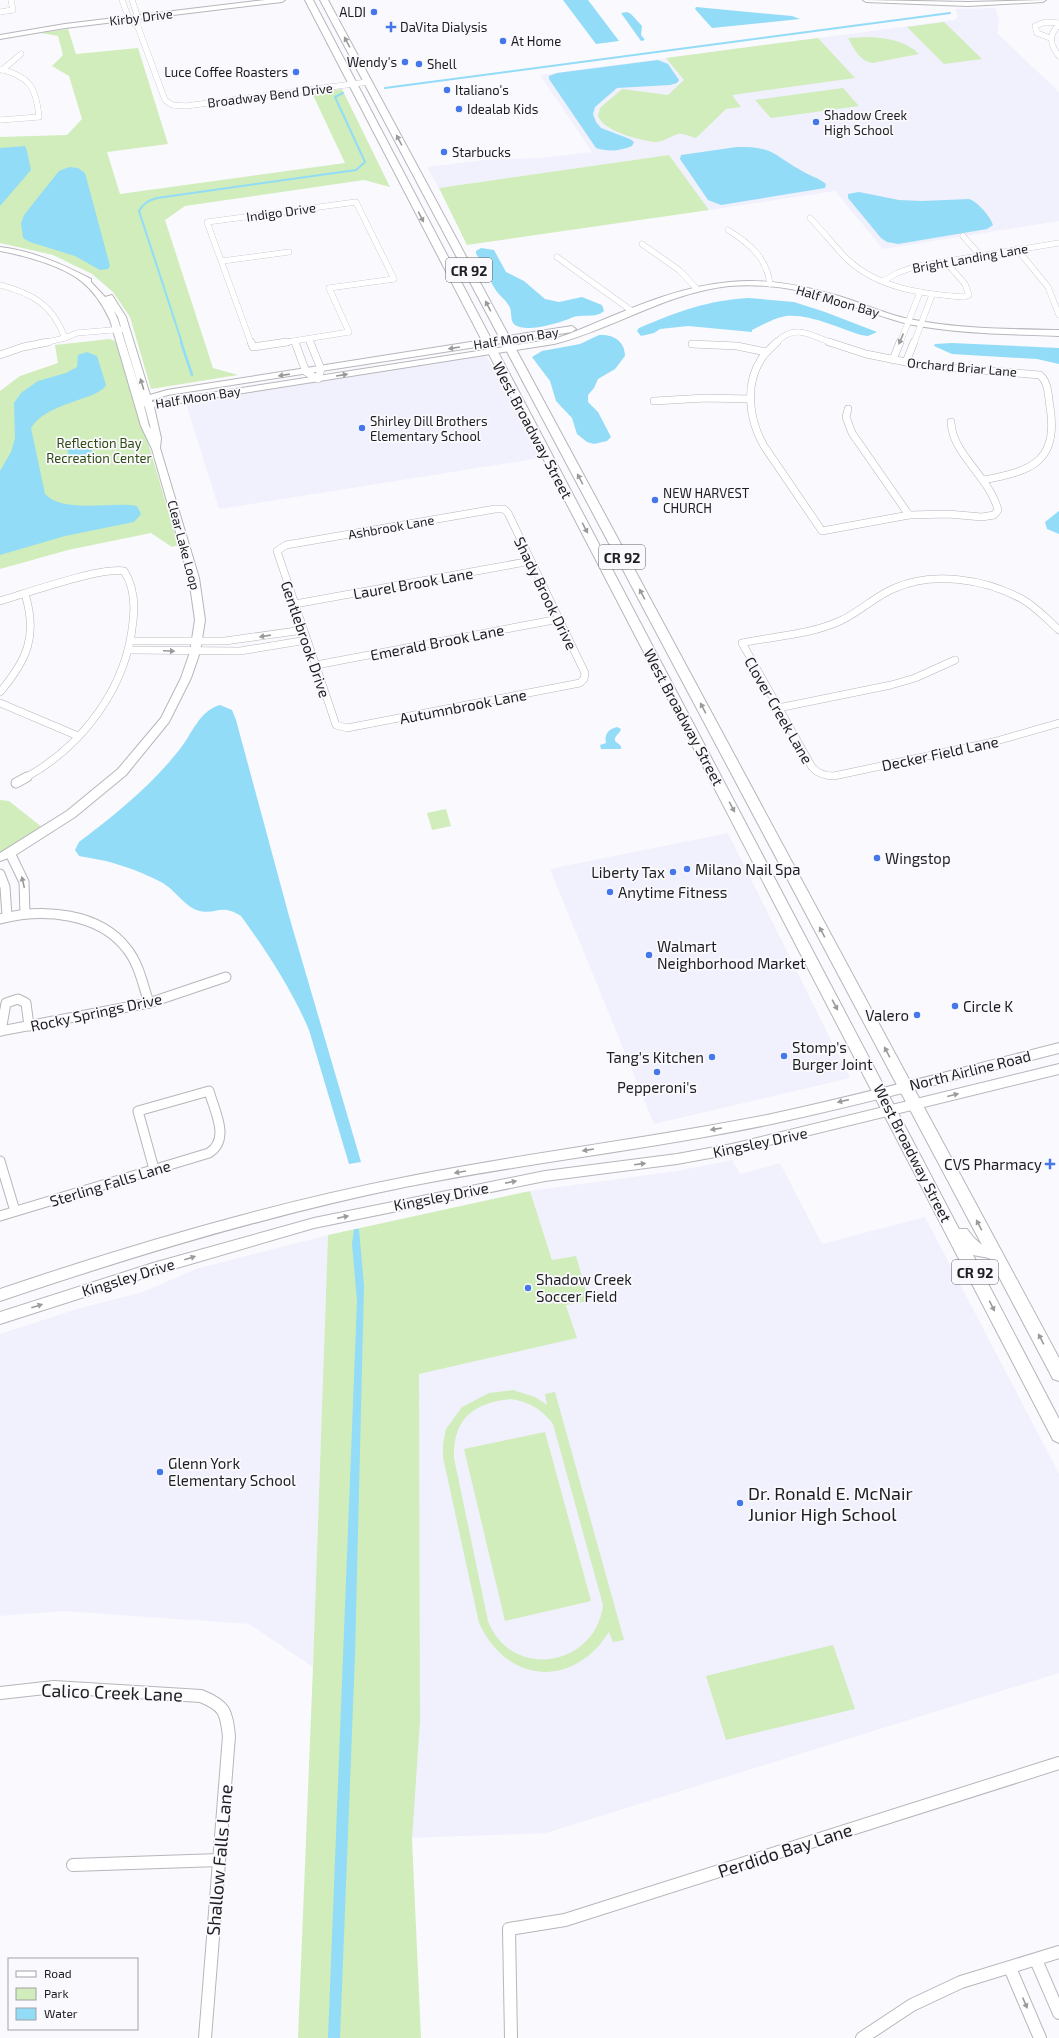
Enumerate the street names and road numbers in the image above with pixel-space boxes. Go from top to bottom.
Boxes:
street label: Kirby Drive [108,5,174,29]
street label: Broadway Bend Drive [206,79,334,111]
street label: Indigo Drive [245,199,317,225]
street label: Bright Landing Lane [911,240,1029,276]
road number: CR 92 [446,258,492,282]
street label: Half Moon Bay [794,281,882,321]
street label: Half Moon Bay [472,323,560,353]
street label: Orchard Briar Lane [906,354,1018,380]
street label: West Broadway Street [489,359,577,502]
street label: Half Moon Bay [154,382,242,412]
street label: Clear Lake Loop [164,498,204,592]
street label: Ashbrook Lane [347,512,435,542]
street label: Shady Brook Drive [511,534,581,652]
road number: CR 92 [599,545,645,569]
street label: Laurel Brook Lane [352,564,474,602]
street label: Gentlebrook Drive [278,578,334,700]
street label: Emerald Brook Lane [369,620,505,664]
street label: West Broadway Street [640,646,728,789]
street label: Clover Creek Lane [741,653,817,767]
street label: Autumnbrook Lane [398,685,528,727]
street label: Decker Field Lane [880,732,1000,774]
street label: Rocky Springs Drive [29,989,163,1035]
street label: North Airline Road [907,1046,1033,1094]
street label: West Broadway Street [870,1081,956,1225]
street label: Kingsley Drive [711,1123,809,1161]
street label: Sterling Falls Lane [47,1156,173,1210]
street label: Kingsley Drive [392,1178,490,1214]
street label: Kingsley Drive [79,1254,177,1300]
road number: CR 92 [952,1260,998,1284]
street label: Calico Creek Lane [41,1679,183,1705]
street label: Shallow Falls Lane [201,1783,237,1937]
street label: Perdido Bay Lane [715,1818,855,1882]

